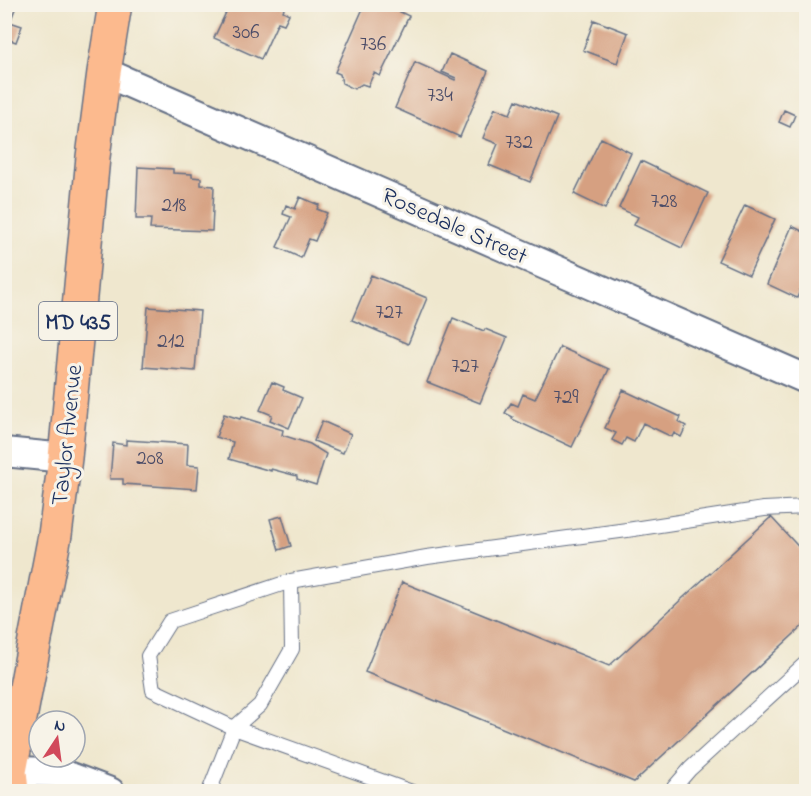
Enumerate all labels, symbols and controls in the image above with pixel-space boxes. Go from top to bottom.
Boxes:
house number: 306 [233,18,260,48]
house number: 736 [360,30,386,60]
house number: 734 [427,81,453,111]
house number: 732 [505,128,533,158]
street label: Rosedale Street [375,179,533,275]
house number: 728 [651,187,678,217]
house number: 218 [162,191,187,221]
house number: 727 [375,298,403,328]
road number: MD 435 [39,302,117,340]
house number: 212 [157,327,185,357]
house number: 727 [451,352,479,382]
street label: Taylor Avenue [44,363,94,508]
house number: 729 [553,383,579,413]
house number: 208 [136,444,164,474]
north arrow [27,709,87,769]
text: N [52,713,68,739]

